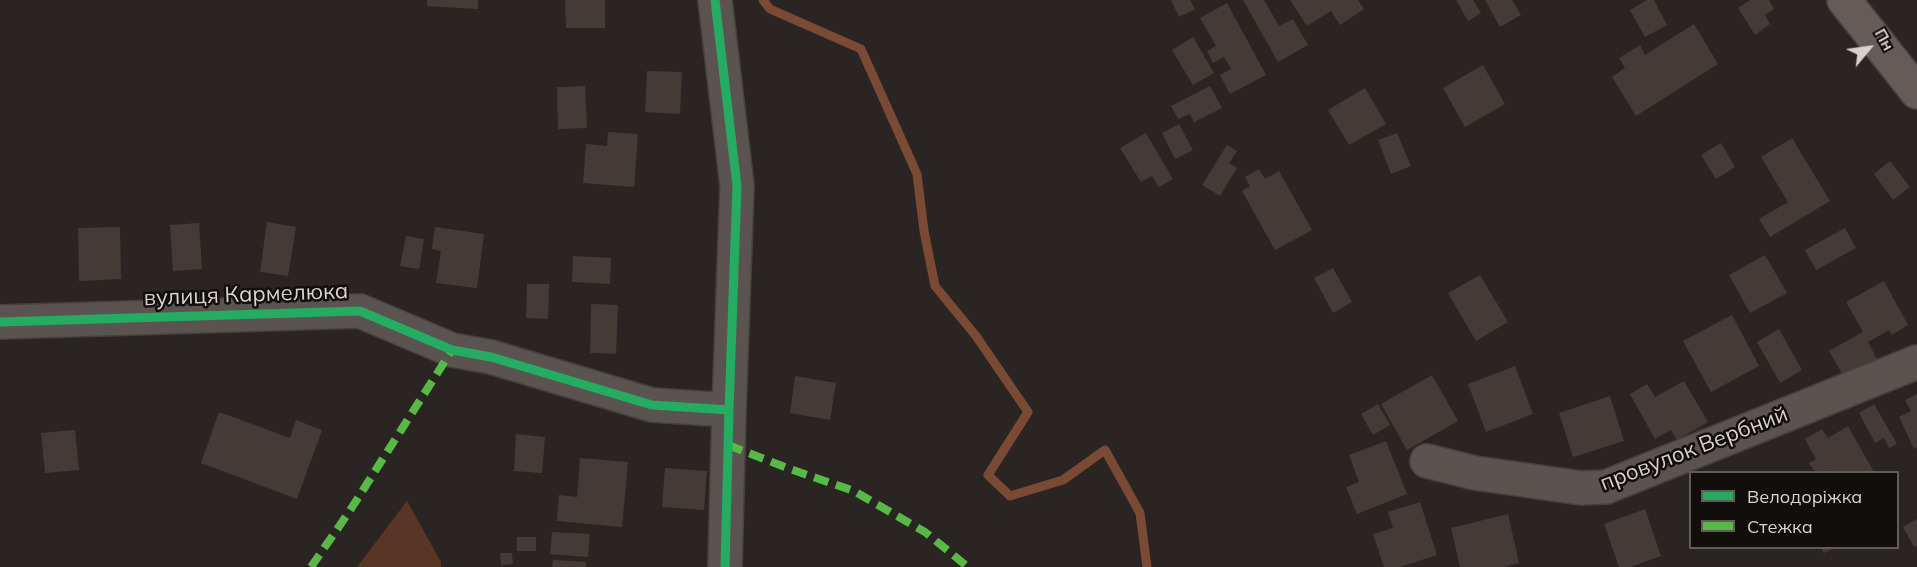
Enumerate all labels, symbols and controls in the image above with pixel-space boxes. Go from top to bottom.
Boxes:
north arrow [1839,18,1899,78]
text: Пн [1871,25,1899,54]
street label: вулиця Кармелюка [143,278,349,312]
street label: провулок Вербний [1596,401,1792,497]
legend [1689,471,1899,549]
text: Велодоріжка [1747,485,1862,508]
text: Стежка [1747,515,1813,538]

